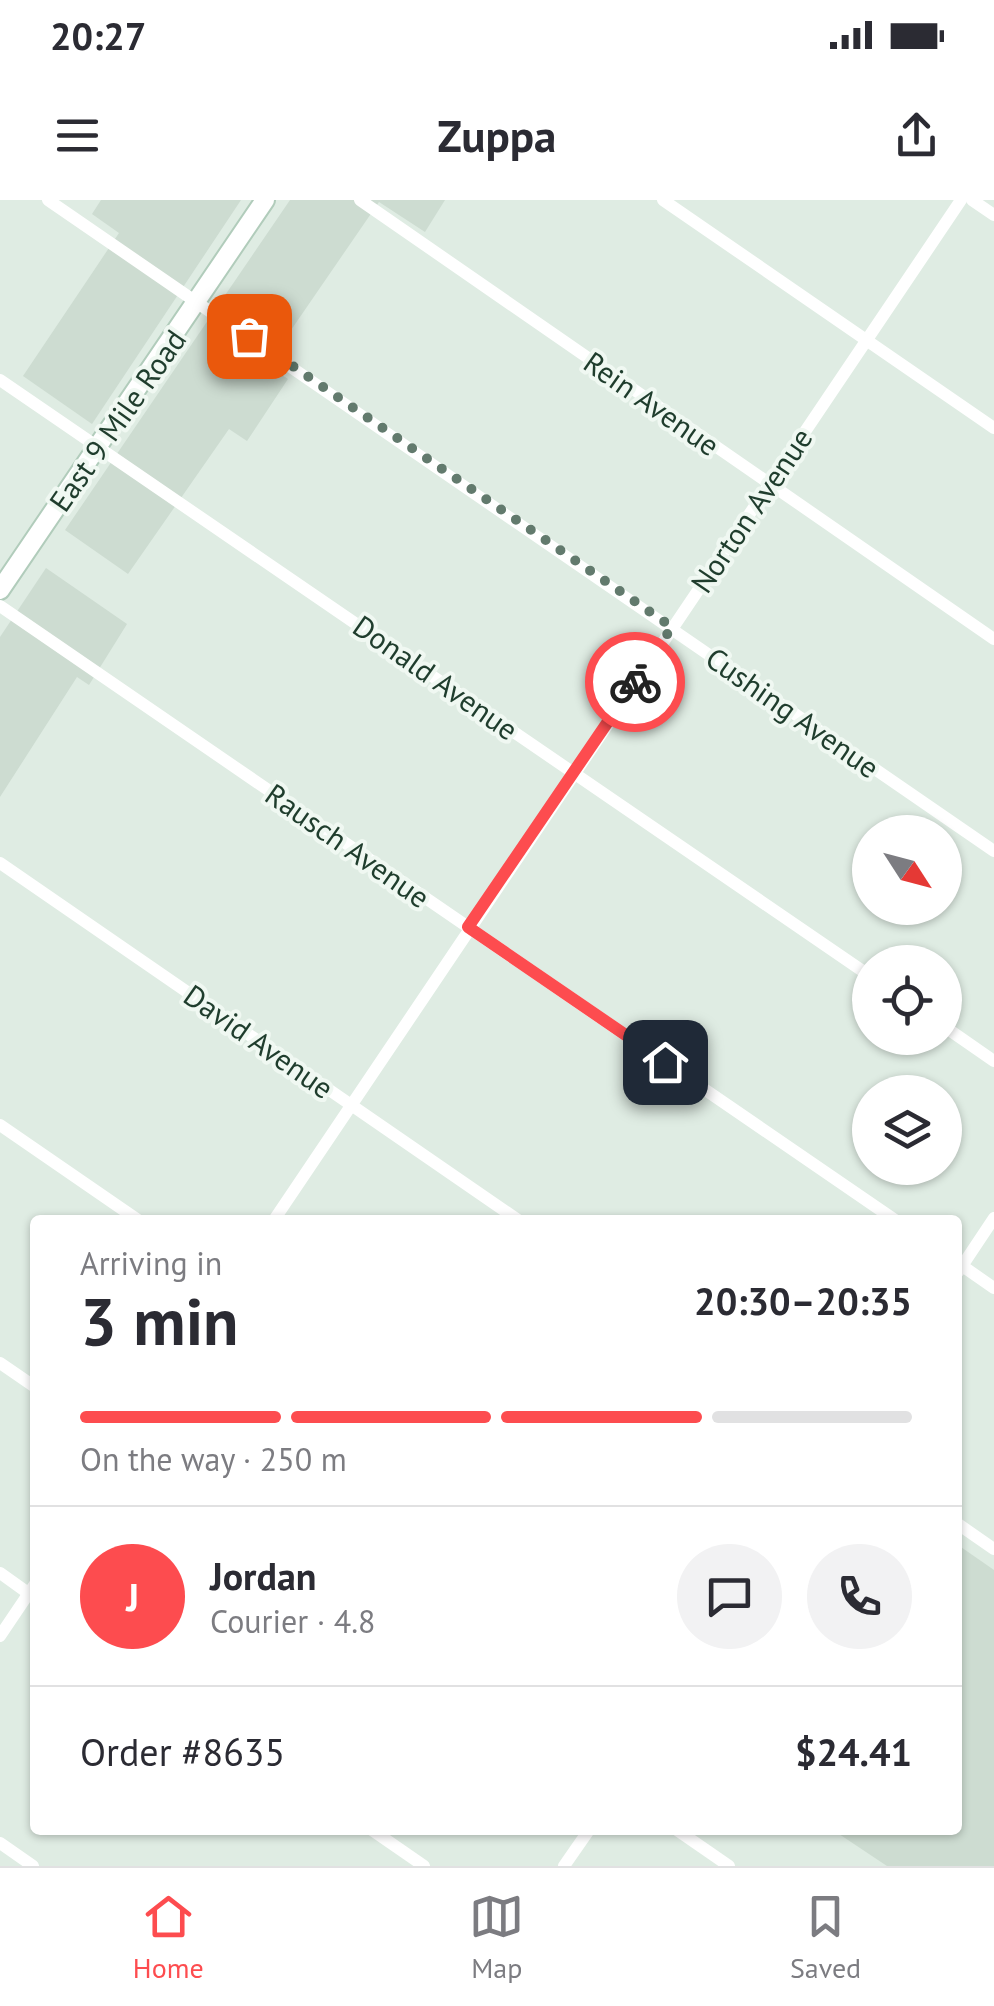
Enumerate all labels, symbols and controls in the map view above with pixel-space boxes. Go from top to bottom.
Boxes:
text: 20:27 [50,11,146,60]
text: Zuppa [438,106,556,164]
icon: menu [50,108,105,163]
icon: share [889,108,944,163]
pin [207,294,292,379]
icon: bag [222,309,277,364]
street label: East 9 Mile Road [40,321,194,519]
street label: Rein Avenue [577,342,727,464]
street label: Norton Avenue [682,420,820,600]
street label: Donald Avenue [346,606,526,748]
courier [585,632,685,732]
street label: Cushing Avenue [699,638,887,786]
icon: bike [608,655,663,710]
street label: Rausch Avenue [258,774,438,916]
north arrow [852,815,962,925]
map controls [852,815,962,1185]
button: locate [852,945,962,1055]
street label: David Avenue [177,975,341,1107]
pin [623,1020,708,1105]
icon: home [638,1035,693,1090]
button: layers [852,1075,962,1185]
text: Arriving in [80,1242,222,1284]
text: 20:30–20:35 [694,1276,912,1325]
text: 3 min [80,1279,239,1363]
text: On the way · 250 m [80,1438,347,1480]
button: chat [677,1544,782,1649]
button: phone [807,1544,912,1649]
text: Jordan [210,1551,316,1600]
text: J [126,1572,139,1621]
text: Courier · 4.8 [210,1600,376,1642]
text: Order #8635 [80,1727,285,1776]
text: $24.41 [795,1727,912,1776]
tab: Home [133,1889,204,1986]
tab: Map [469,1889,524,1986]
tab: Saved [790,1889,861,1986]

